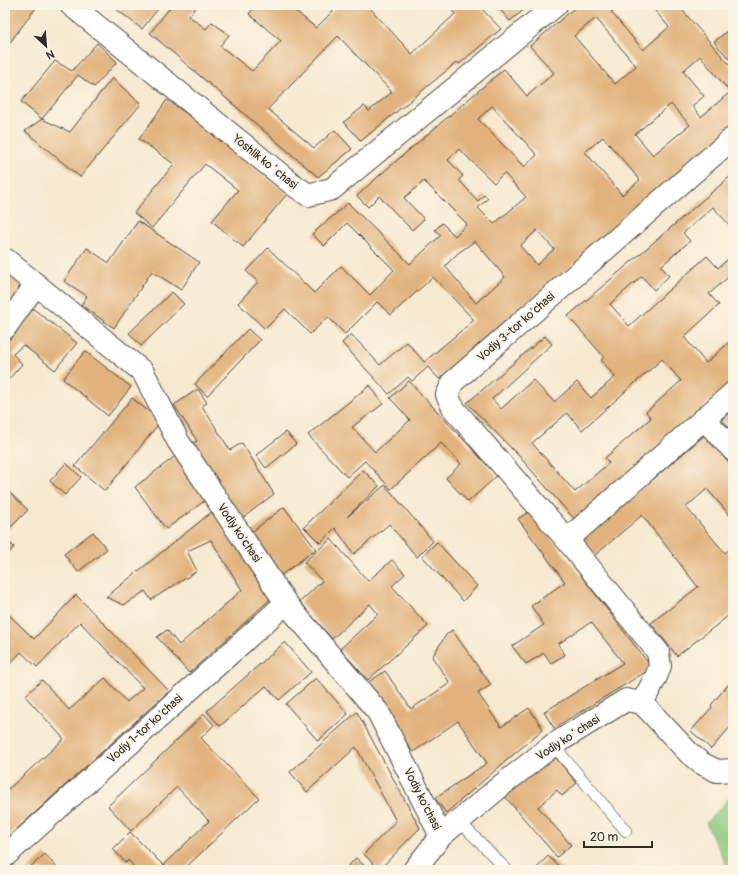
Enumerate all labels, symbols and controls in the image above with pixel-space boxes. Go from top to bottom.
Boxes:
north arrow [26,26,66,66]
text: N [43,47,56,62]
street label: Yoshlik koʻchasi [229,131,301,193]
street label: Vodiy 3-tor koʼchasi [474,289,558,365]
street label: Vodiy ko'chasi [214,501,264,565]
street label: Vodiy 1-tor koʼchasi [104,691,186,767]
street label: Vodiy koʻchasi [533,712,603,764]
street label: Vodiy ko'chasi [400,765,444,833]
scale bar [584,823,652,849]
text: 20 m [590,830,619,845]

